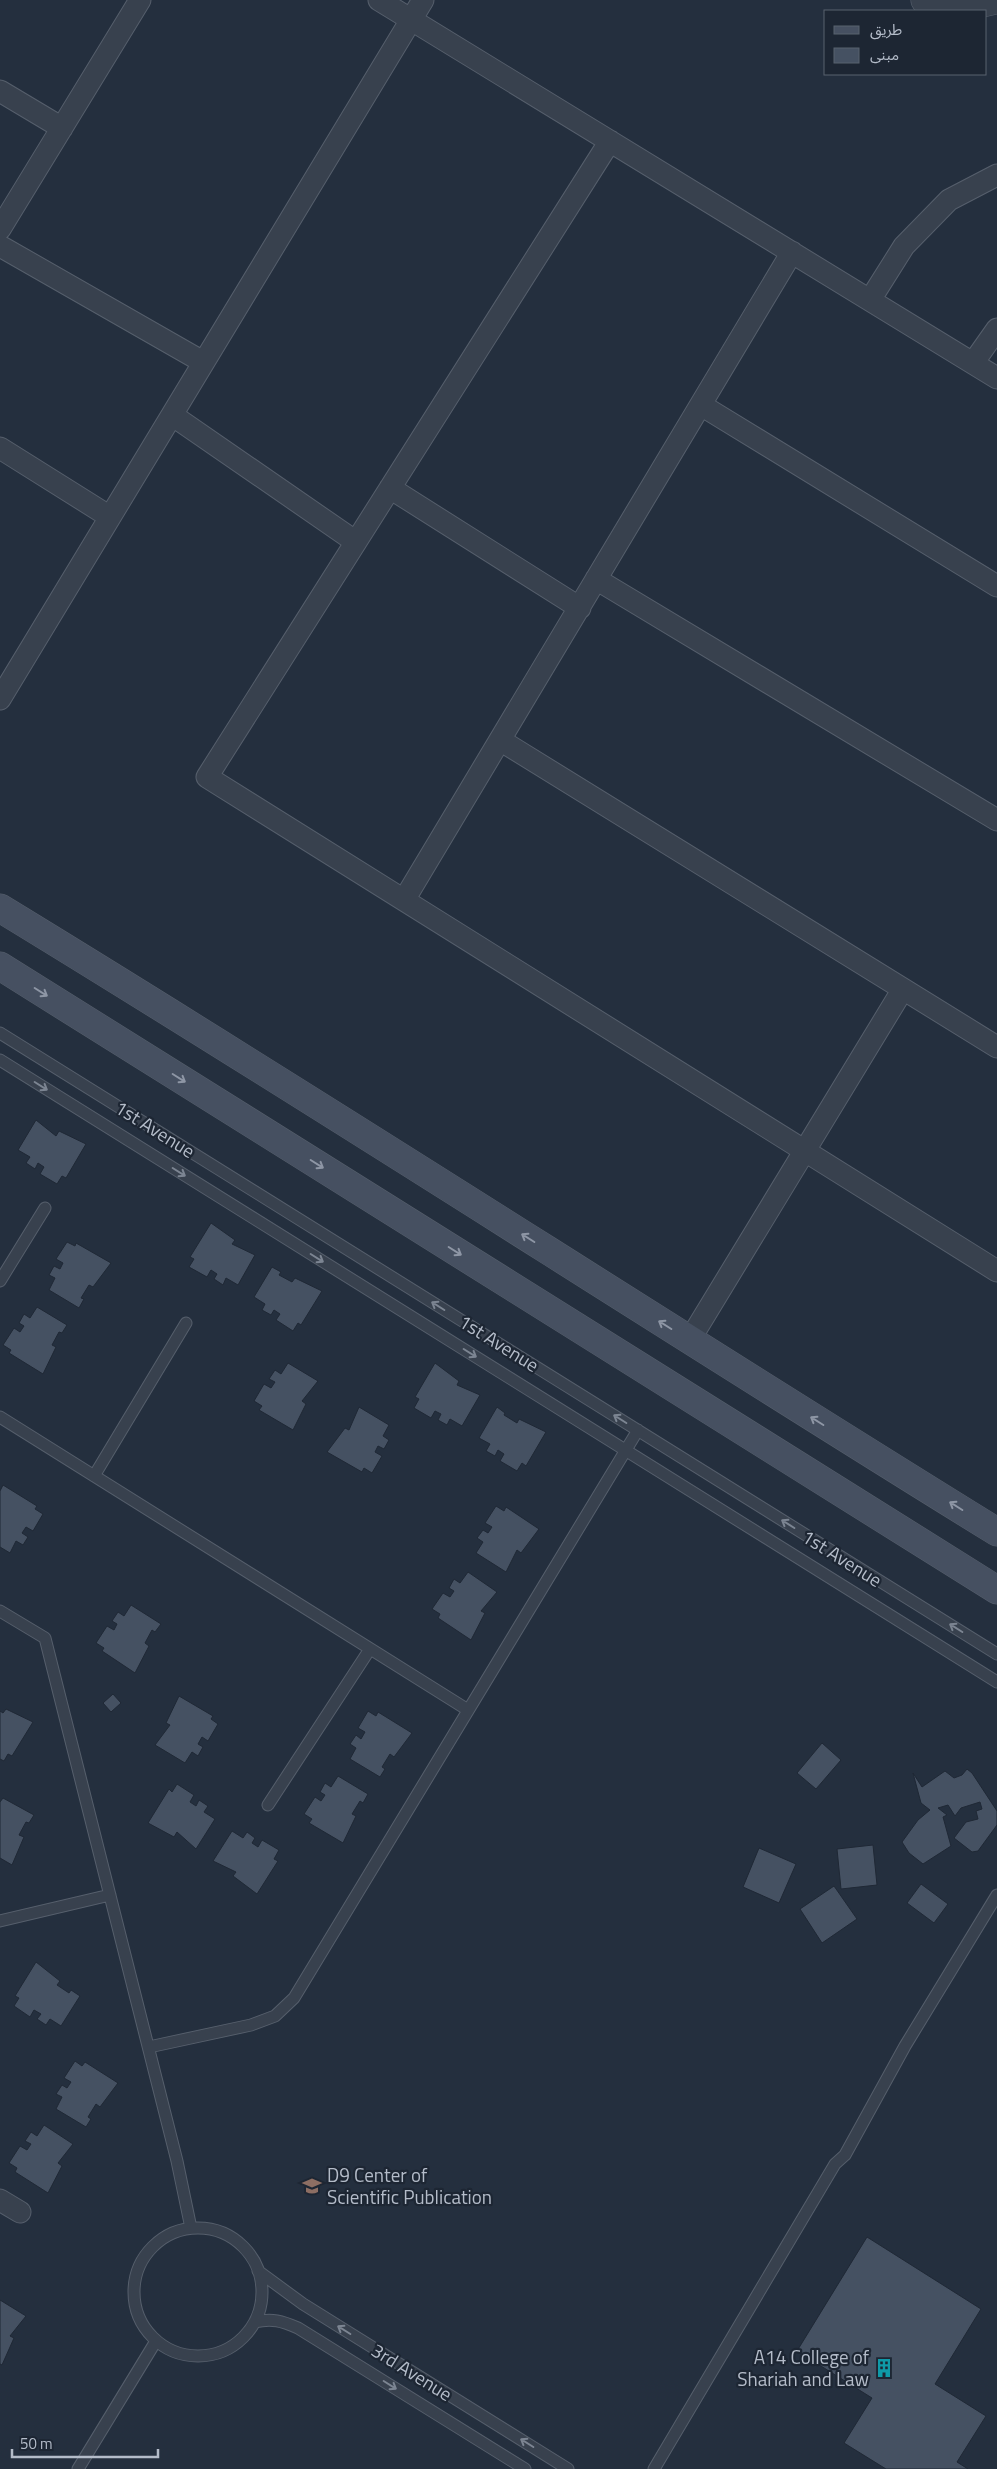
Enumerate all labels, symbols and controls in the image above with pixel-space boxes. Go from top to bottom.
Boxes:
legend [824,10,987,75]
text: طريق [870,18,902,41]
text: مبنى [870,43,899,66]
one-way arrow [34,987,48,997]
one-way arrow [172,1074,186,1084]
one-way arrow [34,1082,48,1092]
street label: 1st Avenue [110,1092,201,1165]
one-way arrow [309,1160,323,1170]
one-way arrow [172,1168,186,1178]
one-way arrow [521,1233,535,1243]
one-way arrow [447,1246,461,1256]
one-way arrow [310,1254,324,1264]
one-way arrow [431,1300,445,1311]
street label: 1st Avenue [454,1306,545,1379]
one-way arrow [658,1320,672,1330]
one-way arrow [462,1349,476,1359]
one-way arrow [614,1414,628,1424]
one-way arrow [811,1416,825,1426]
one-way arrow [949,1501,963,1511]
one-way arrow [781,1519,795,1529]
street label: 1st Avenue [797,1521,888,1594]
one-way arrow [949,1623,963,1633]
place label: D9 Center of Scientific Publication [327,2160,492,2211]
school or university icon: D9 Center of Scientific Publication [301,2175,323,2197]
one-way arrow [338,2325,352,2335]
street label: 3rd Avenue [366,2335,458,2408]
place label: A14 College of Shariah and Law [737,2342,870,2393]
building icon: A14 College of Shariah and Law [873,2357,895,2379]
one-way arrow [382,2381,396,2391]
scale bar [12,2426,159,2458]
text: 50 m [20,2432,53,2455]
one-way arrow [520,2438,534,2449]

